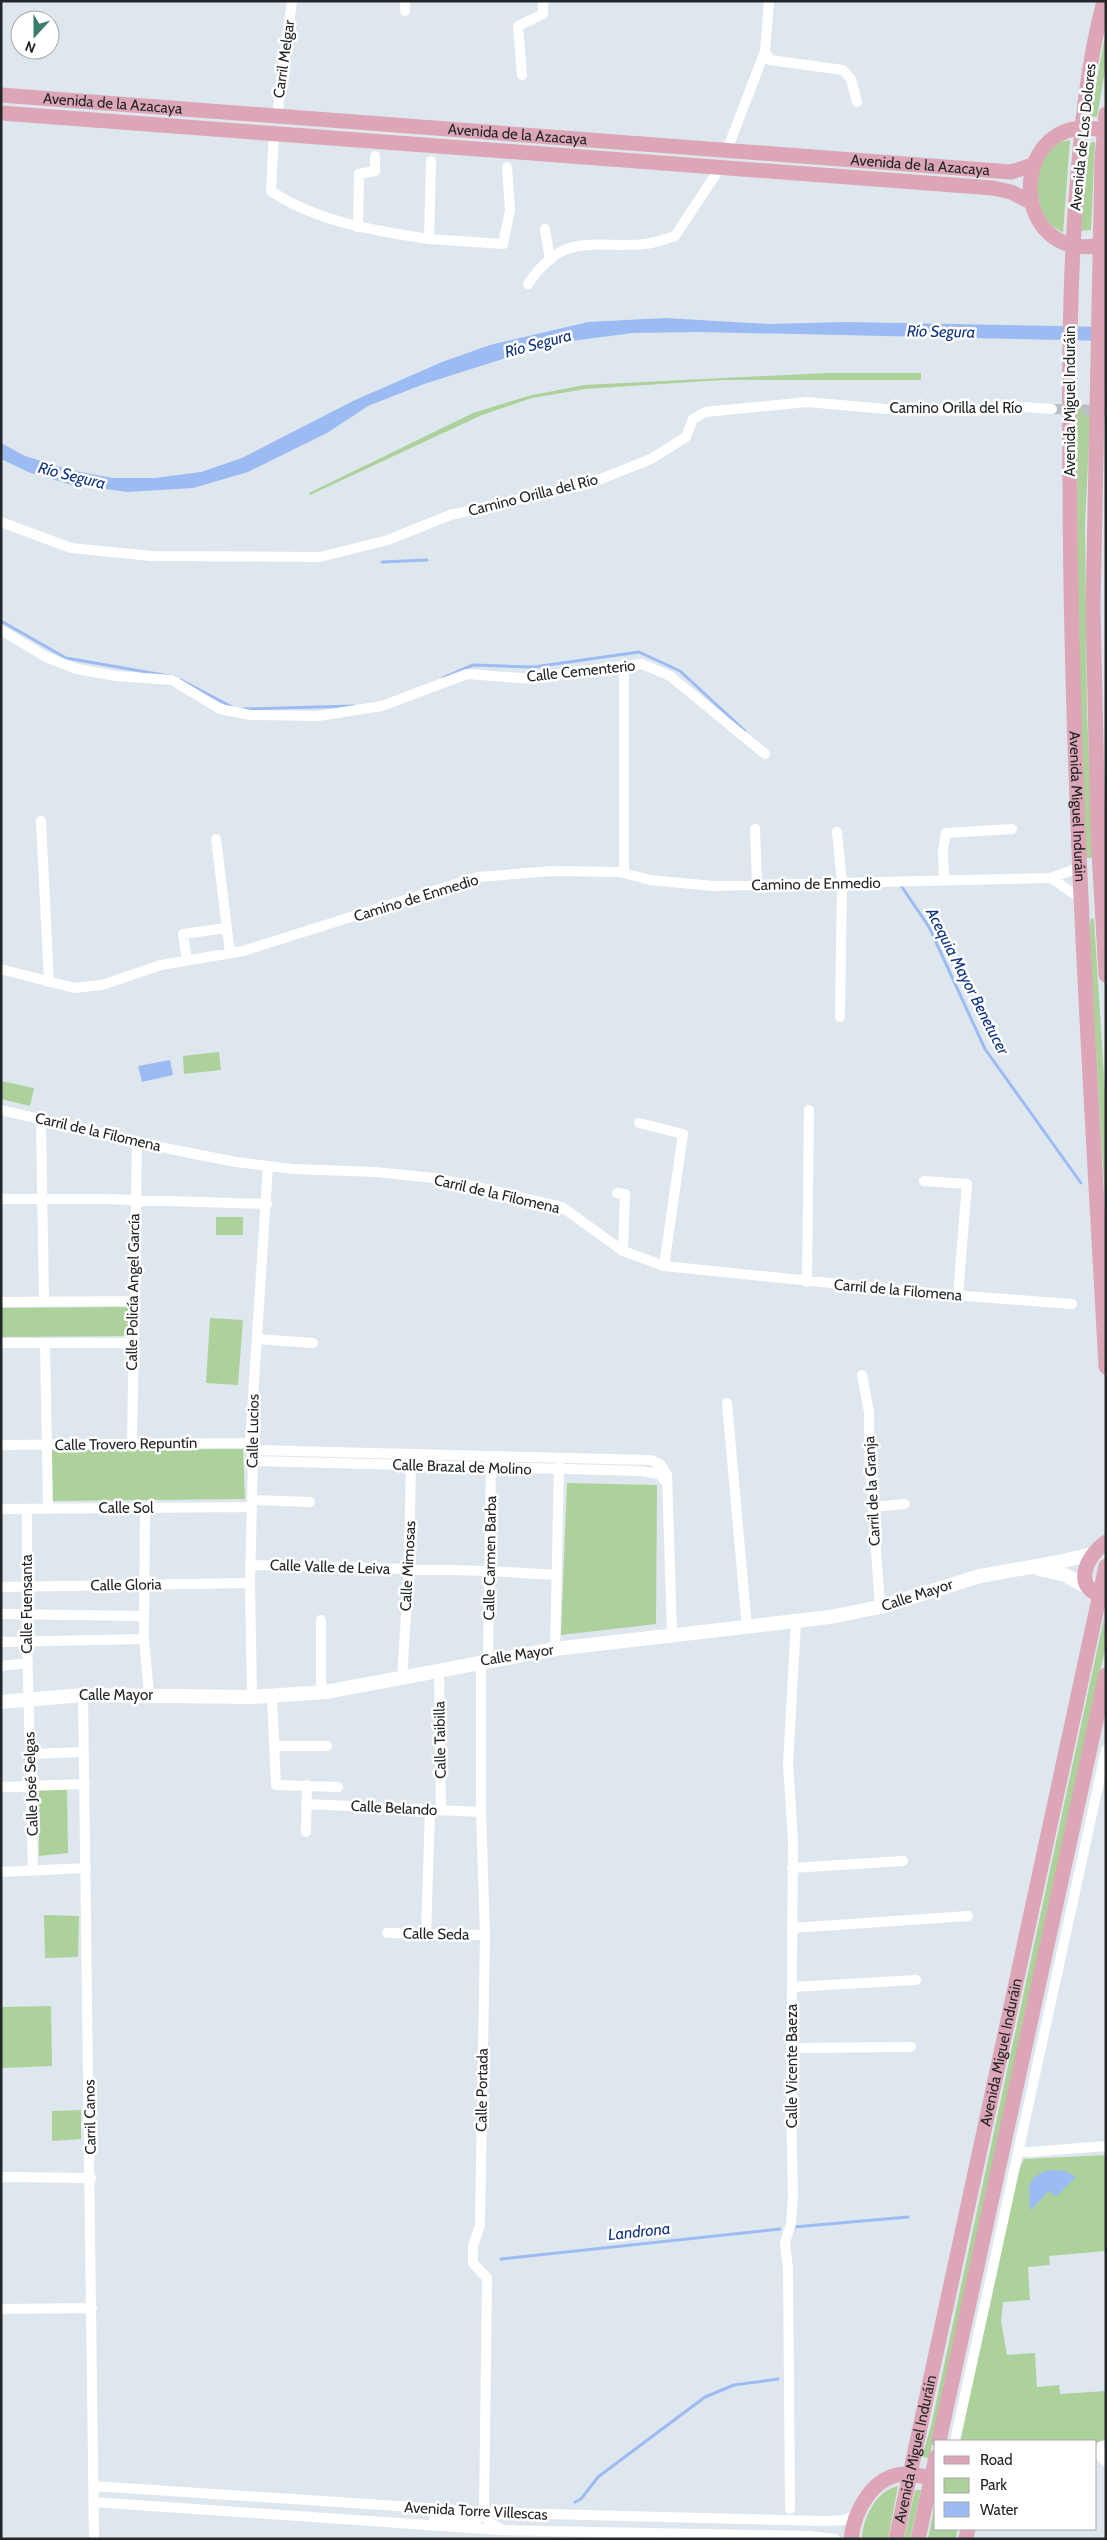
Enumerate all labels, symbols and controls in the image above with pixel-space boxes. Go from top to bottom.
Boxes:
north arrow [10,10,60,60]
street label: Carril Melgar [270,19,298,99]
text: N [22,37,38,57]
street label: Avenida de Los Dolores [1066,63,1100,211]
street label: Avenida de la Azacaya [42,89,184,118]
street label: Avenida de la Azacaya [447,120,589,149]
street label: Avenida de la Azacaya [850,151,991,179]
water label: Río Segura [907,321,975,342]
water label: Río Segura [503,325,574,362]
street label: Avenida Miguel Induráin [1061,326,1079,476]
street label: Camino Orilla del Río [889,399,1023,417]
water label: Río Segura [36,458,107,493]
street label: Camino Orilla del Río [466,470,600,520]
street label: Calle Cementerio [526,656,636,686]
street label: Avenida Miguel Induráin [1066,731,1089,882]
street label: Camino de Enmedio [352,870,480,926]
street label: Camino de Enmedio [751,874,881,894]
water label: Acequia Mayor Benetucer [922,904,1013,1059]
street label: Carril de la Filomena [33,1109,163,1155]
street label: Carril de la Filomena [432,1171,562,1217]
street label: Calle Policía Angel García [123,1212,143,1371]
street label: Carril de la Filomena [833,1275,964,1305]
street label: Calle Lucios [243,1394,263,1468]
street label: Calle Trovero Repuntín [55,1434,197,1454]
street label: Carril de la Granja [860,1435,884,1546]
street label: Calle Brazal de Molino [392,1456,532,1478]
street label: Calle Carmen Barba [480,1495,500,1620]
street label: Calle Sol [98,1499,154,1517]
street label: Calle Mimosas [397,1520,419,1612]
street label: Calle Fuensanta [18,1553,36,1654]
street label: Calle Valle de Leiva [270,1556,391,1578]
street label: Calle Gloria [90,1575,163,1595]
street label: Calle Mayor [879,1575,955,1615]
street label: Calle Mayor [479,1640,555,1670]
street label: Calle Mayor [79,1686,153,1704]
street label: Calle Taibilla [430,1700,450,1779]
street label: Calle José Selgas [20,1731,42,1837]
street label: Calle Belando [350,1797,438,1819]
street label: Calle Seda [403,1924,470,1944]
street label: Avenida Miguel Induráin [976,1976,1026,2128]
street label: Calle Vicente Baeza [783,2003,801,2128]
street label: Calle Portada [472,2047,492,2132]
street label: Carril Canos [80,2079,100,2155]
water label: Landrona [607,2219,671,2244]
street label: Avenida Miguel Induráin [891,2373,940,2525]
legend [934,2440,1097,2530]
text: Road [980,2451,1013,2469]
text: Park [980,2476,1007,2494]
street label: Avenida Torre Villescas [404,2498,548,2524]
text: Water [980,2501,1018,2519]

